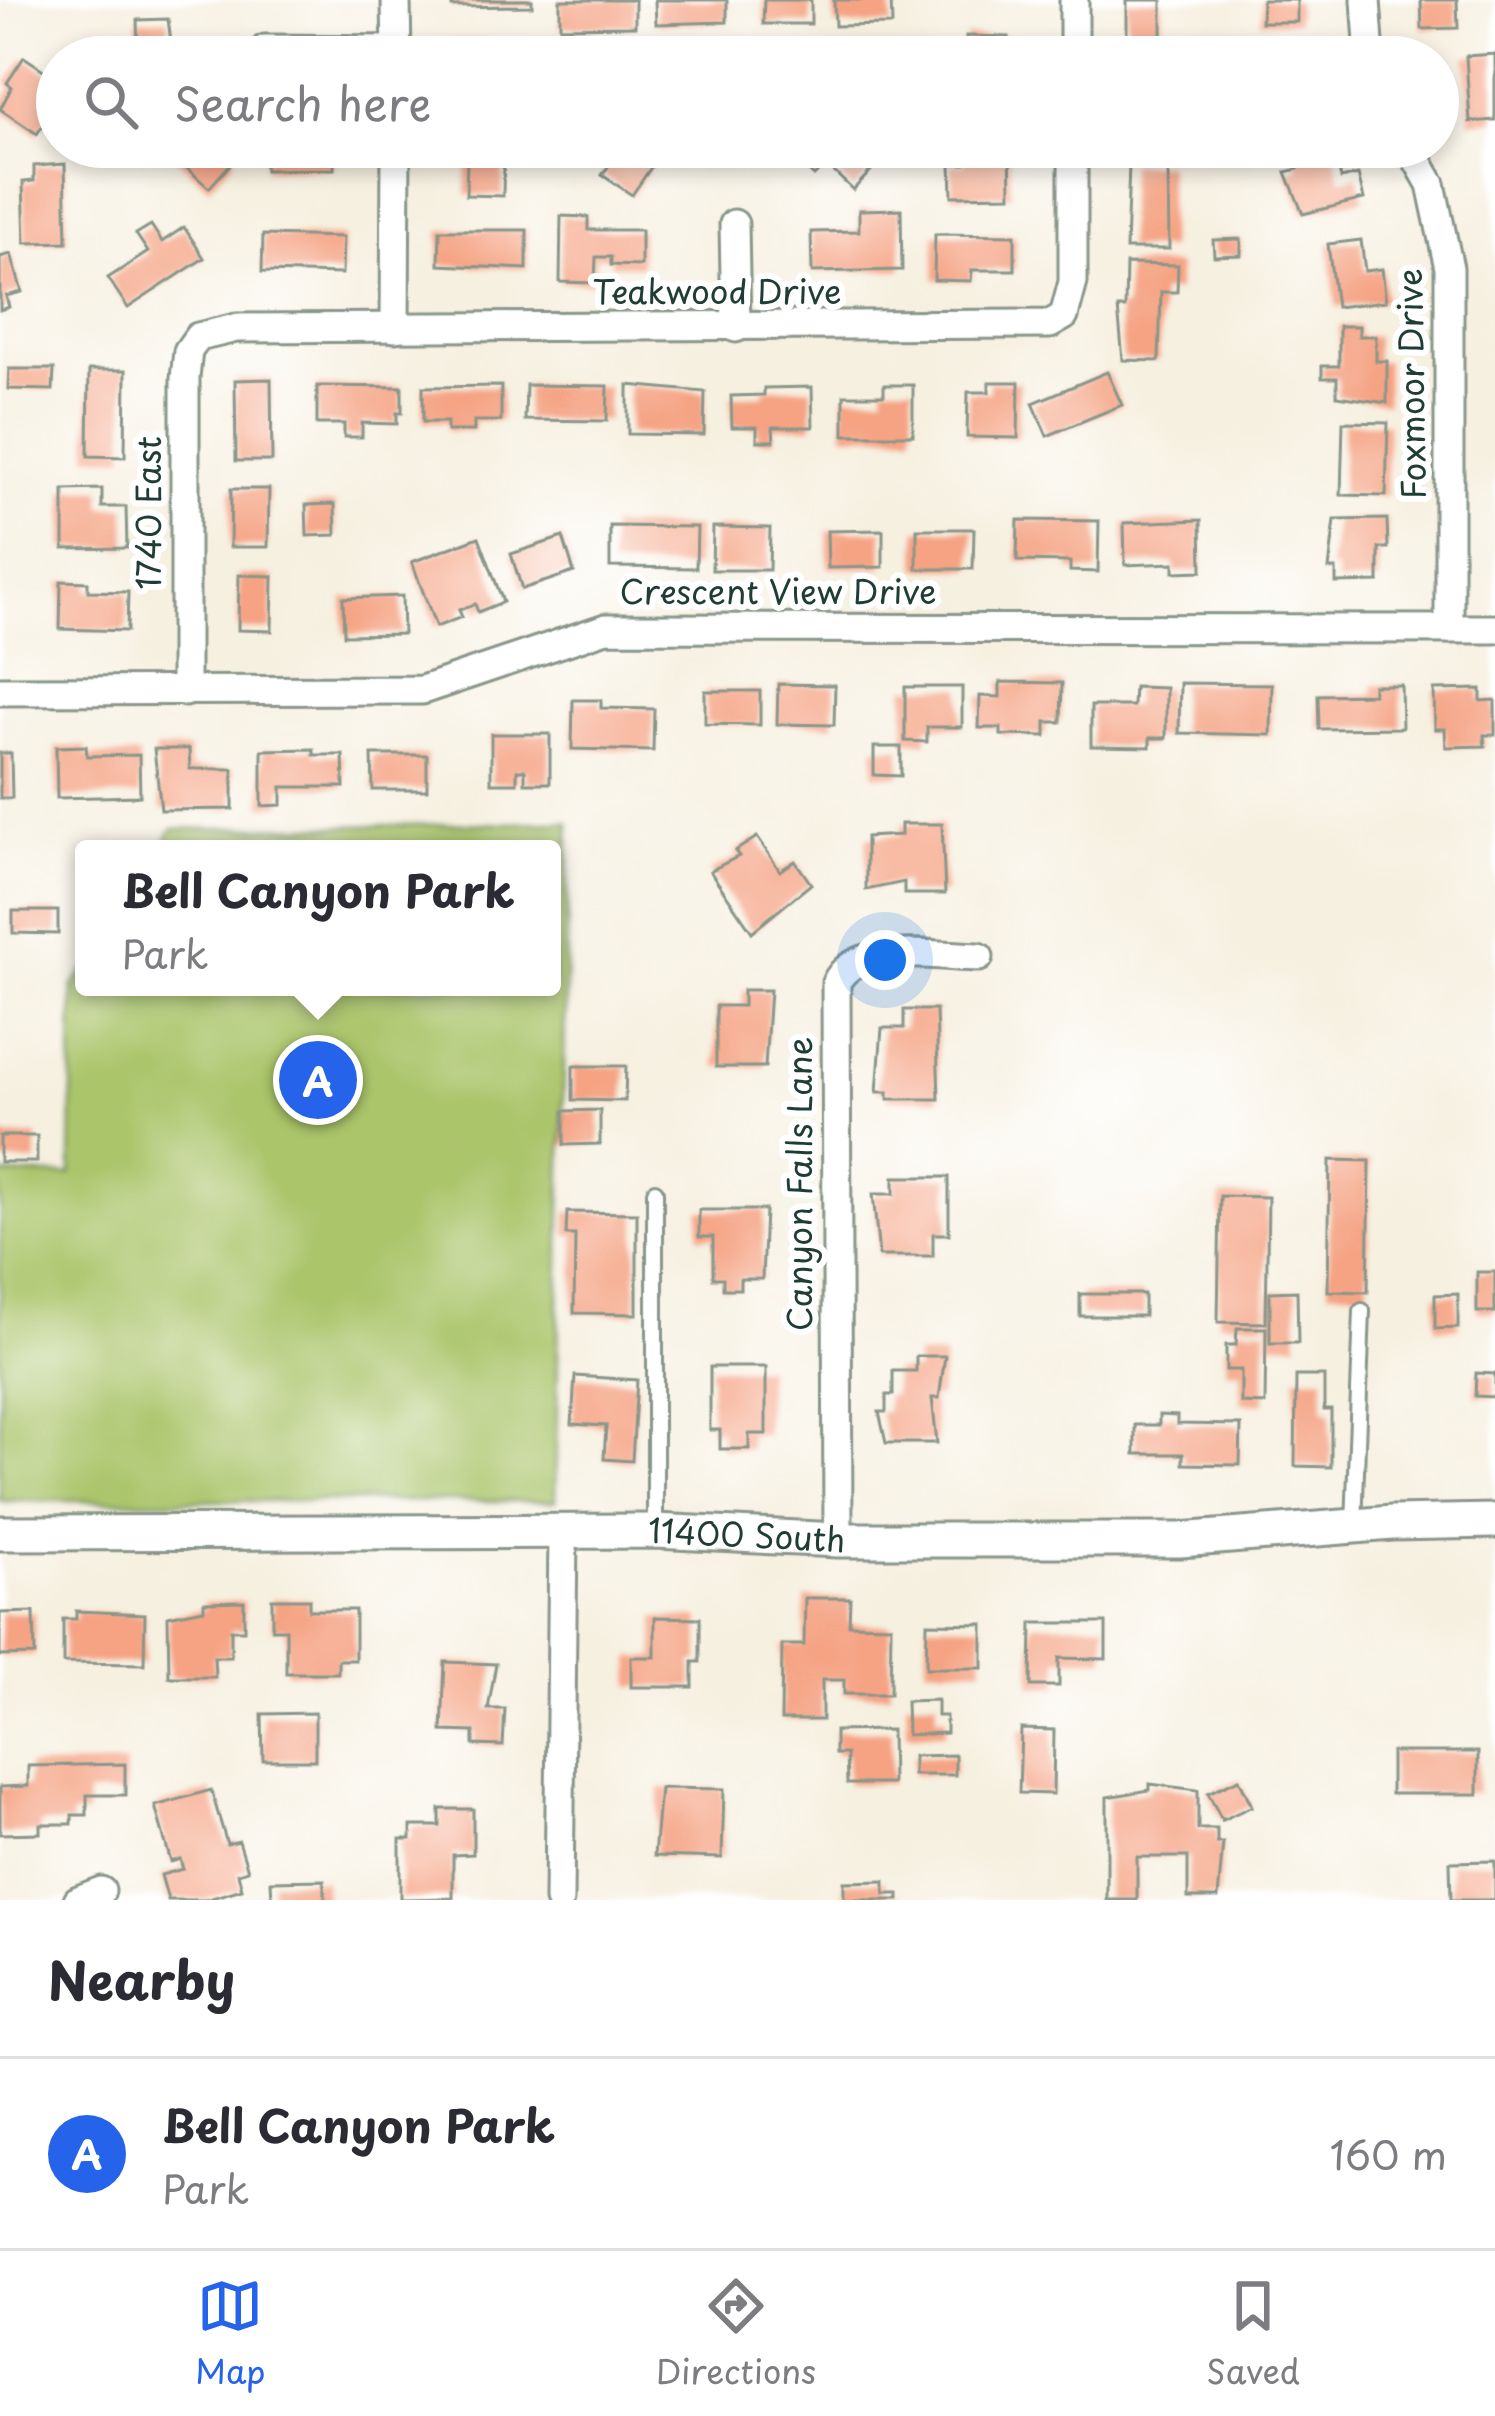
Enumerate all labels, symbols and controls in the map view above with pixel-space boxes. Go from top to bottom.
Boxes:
search box [36,36,1459,168]
text: Search here [174,68,431,136]
icon: search [78,69,144,135]
street label: Teakwood Drive [593,265,841,315]
street label: Foxmoor Drive [1383,268,1437,500]
street label: 1740 East [122,436,172,590]
street label: Crescent View Drive [620,565,937,615]
popup [75,840,561,996]
text: Bell Canyon Park [121,855,515,923]
text: Park [121,923,209,982]
your location [855,930,915,990]
pin: A [279,1035,357,1125]
street label: Canyon Falls Lane [773,1037,823,1331]
street label: 11400 South [648,1504,847,1563]
text: Nearby [48,1940,235,2017]
text: Bell Canyon Park [162,2090,555,2158]
text: A [72,2124,102,2183]
text: 160 m [1330,2124,1447,2183]
text: Park [162,2158,249,2217]
tab: Map [195,2273,266,2395]
tab: Directions [656,2273,816,2395]
tab: Saved [1206,2273,1300,2395]

